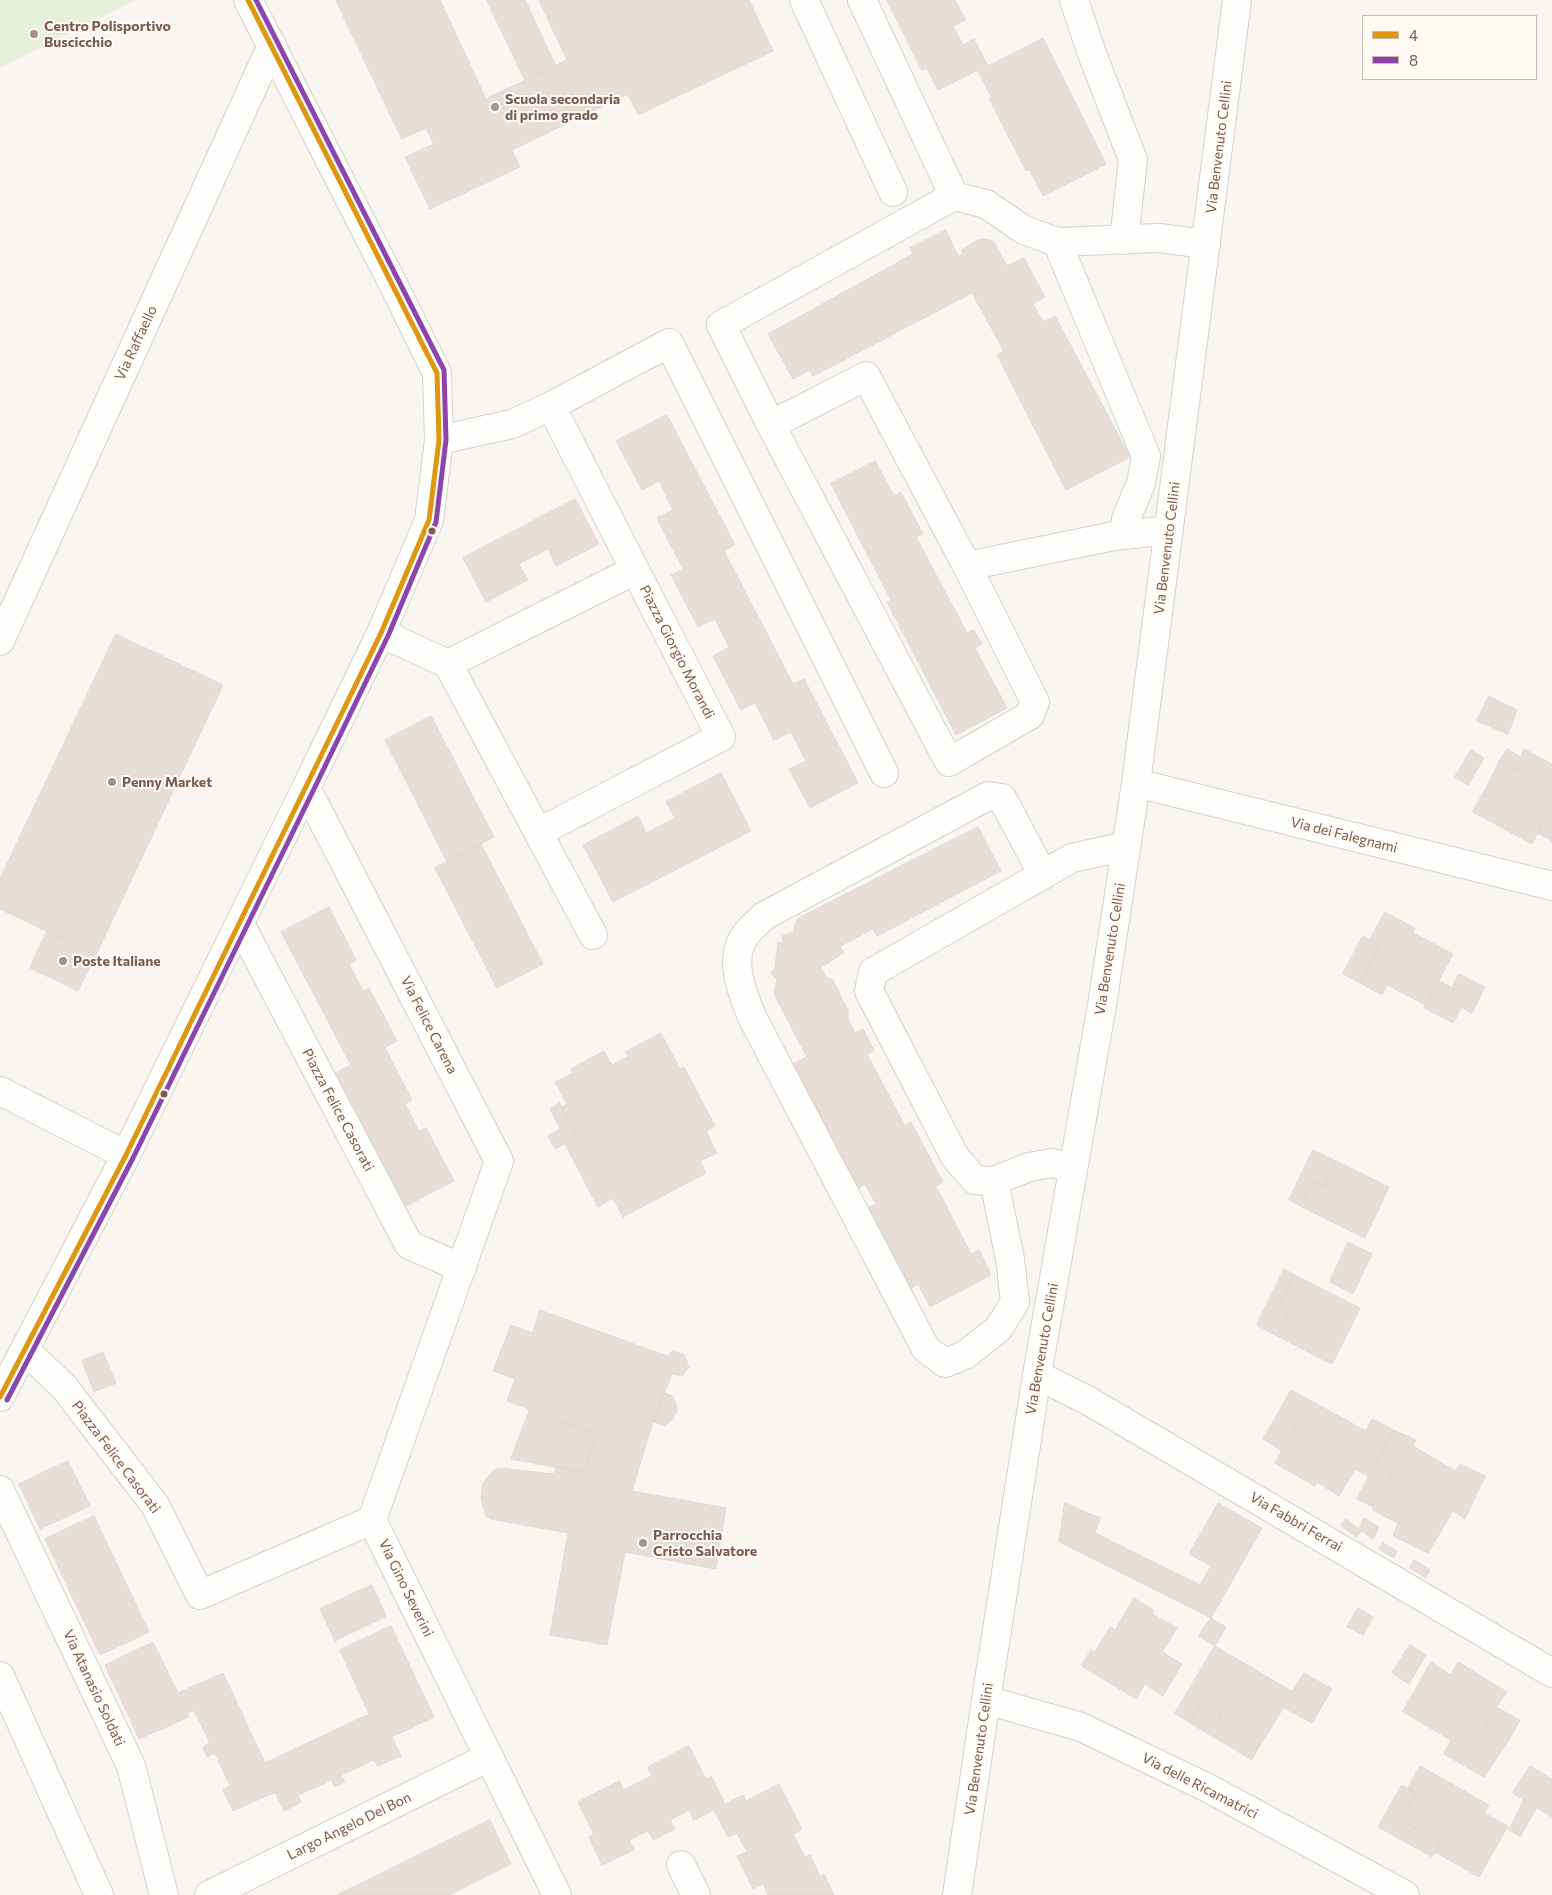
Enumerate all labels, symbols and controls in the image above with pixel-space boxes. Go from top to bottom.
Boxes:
legend [1362,15,1537,80]
place label: Centro Polisportivo Buscicchio [44,18,171,50]
text: 4 [1409,26,1418,44]
marker: Centro Polisportivo Buscicchio [28,28,40,40]
text: 8 [1409,51,1418,69]
street label: Via Benvenuto Cellini [1203,80,1235,214]
place label: Scuola secondaria di primo grado [505,91,620,124]
marker: Scuola secondaria di primo grado [489,101,501,113]
street label: Via Raffaello [111,303,161,383]
street label: Via Benvenuto Cellini [1151,481,1183,615]
unlabelled marker [427,526,437,536]
street label: Piazza Giorgio Morandi [636,582,718,722]
place label: Penny Market [122,774,212,790]
marker: Penny Market [106,776,118,788]
street label: Via dei Falegnami [1289,814,1399,856]
street label: Via Benvenuto Cellini [1091,882,1129,1016]
place label: Poste Italiane [73,953,161,969]
marker: Poste Italiane [57,955,69,967]
street label: Via Felice Carena [397,973,461,1077]
street label: Piazza Felice Casorati [299,1046,377,1174]
unlabelled marker [159,1089,169,1099]
street label: Via Benvenuto Cellini [1022,1282,1062,1416]
street label: Piazza Felice Casorati [68,1397,164,1517]
street label: Via Fabbri Ferrai [1247,1489,1345,1555]
place label: Parrocchia Cristo Salvatore [653,1527,757,1560]
street label: Via Gino Severini [375,1536,437,1640]
marker: Parrocchia Cristo Salvatore [637,1537,649,1549]
street label: Via Atanasio Soldati [60,1627,128,1749]
street label: Via Benvenuto Cellini [961,1682,997,1816]
street label: Via delle Ricamatrici [1139,1749,1261,1823]
street label: Largo Angelo Del Bon [284,1789,414,1863]

